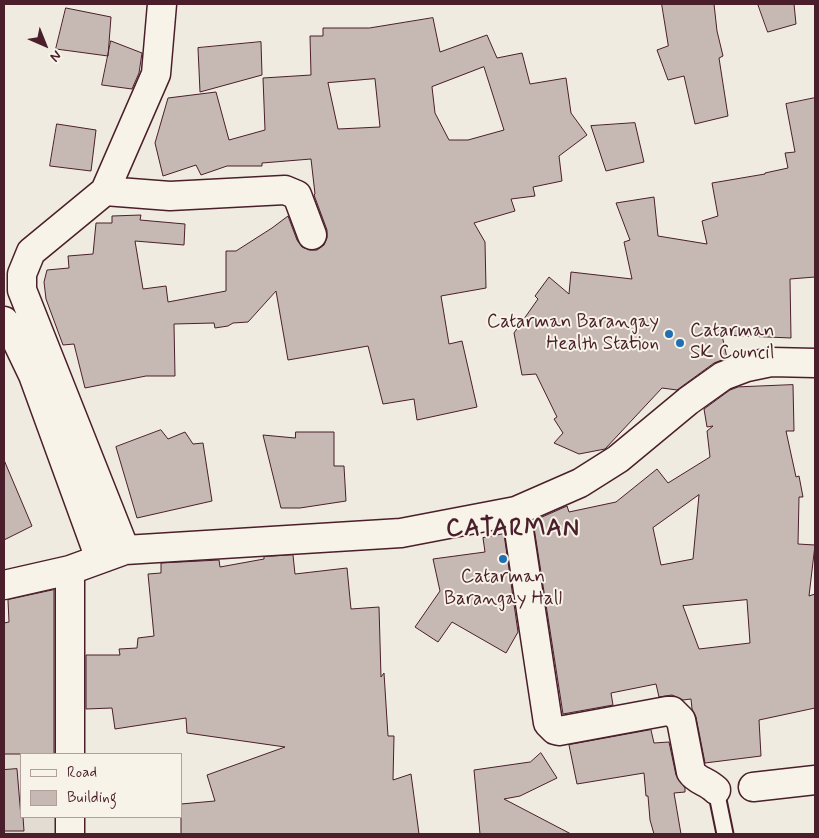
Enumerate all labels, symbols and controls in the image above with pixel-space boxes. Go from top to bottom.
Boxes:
north arrow [20,20,70,70]
text: N [46,46,65,65]
place label: Catarman Barangay Health Station [487,312,659,356]
place label: Catarman SK Council [690,321,775,365]
marker: Catarman Barangay Health Station [663,328,675,340]
marker: Catarman SK Council [674,337,686,349]
district label: CATARMAN [443,516,583,544]
marker: Catarman Barangay Hall [497,553,509,565]
place label: Catarman Barangay Hall [444,567,562,611]
legend [20,753,182,818]
text: Road [67,763,97,783]
text: Building [67,788,117,808]

